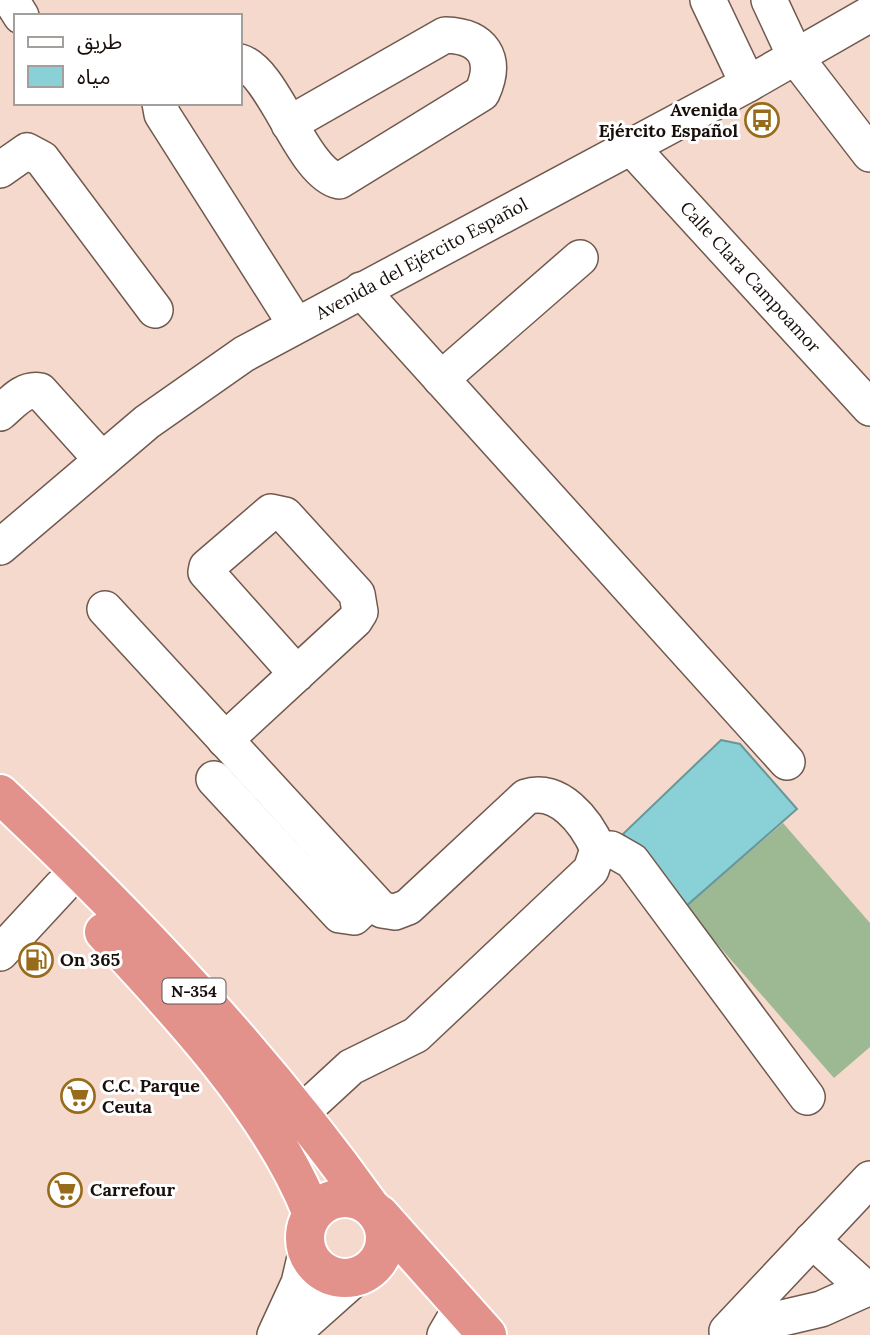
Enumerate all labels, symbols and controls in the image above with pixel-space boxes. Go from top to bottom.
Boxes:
legend [14,14,242,105]
text: طريق [77,28,122,55]
text: مياه [77,63,110,90]
place label: Avenida Ejército Español [599,98,739,142]
bus stop icon: Avenida Ejército Español [743,101,781,139]
street label: Avenida del Ejército Español [311,192,531,325]
street label: Calle Clara Campoamor [675,196,826,358]
fuel station icon: On 365 [17,941,55,979]
place label: On 365 [60,948,120,971]
road number: N-354 [162,979,226,1004]
place label: C.C. Parque Ceuta [102,1074,200,1118]
supermarket icon: C.C. Parque Ceuta [59,1077,97,1115]
supermarket icon: Carrefour [46,1171,84,1209]
place label: Carrefour [90,1178,175,1201]

